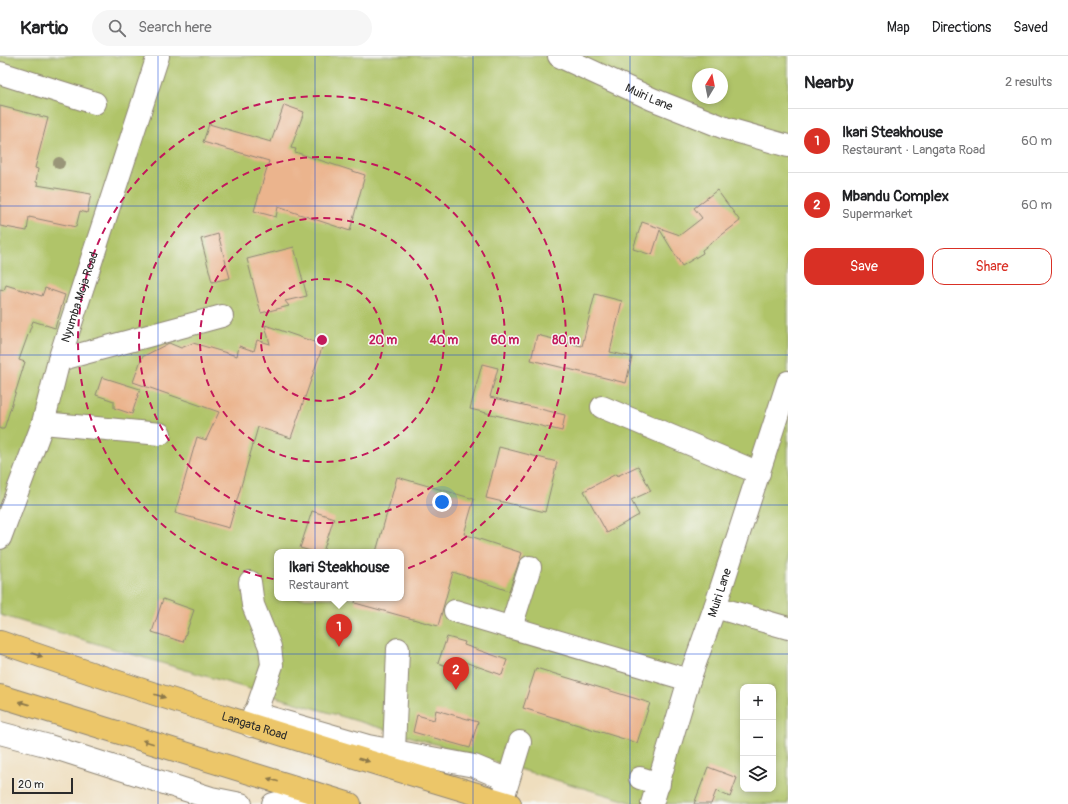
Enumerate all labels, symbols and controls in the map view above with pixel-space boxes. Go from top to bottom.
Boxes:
search box [92,10,372,46]
text: Kartio [20,16,68,40]
icon: search [106,17,128,39]
text: Search here [138,18,212,37]
text: Map [887,19,910,36]
text: Directions [932,19,991,36]
text: Saved [1013,19,1048,36]
north arrow [692,68,728,104]
text: Nearby [804,72,853,93]
text: 2 results [1005,74,1052,90]
street label: Muiri Lane [623,81,675,115]
text: Ikari Steakhouse [842,123,943,142]
text: 1 [814,133,820,149]
text: 60 m [1021,133,1052,149]
text: Restaurant · Langata Road [842,142,985,158]
text: Mbandu Complex [842,187,949,206]
text: 2 [813,197,821,213]
text: 60 m [1021,197,1052,213]
text: Supermarket [842,206,913,222]
button: Save [804,248,924,285]
button: Share [932,248,1052,285]
street label: Nyumba Moja Road [58,250,102,345]
centre of rings [315,333,329,347]
text: 20 m [369,333,397,348]
text: 40 m [429,333,459,348]
text: 60 m [491,333,520,348]
text: 80 m [552,333,580,348]
your location [432,492,452,512]
popup [274,549,404,601]
text: Ikari Steakhouse [289,558,389,577]
street label: Muiri Lane [705,566,735,619]
text: Restaurant [289,577,349,593]
pin: 1 [326,614,352,647]
one-way arrow [31,652,43,658]
pin: 2 [443,657,469,690]
map controls [740,684,776,792]
button: + [740,684,776,720]
one-way arrow [154,694,166,700]
one-way arrow [18,700,30,706]
street label: Langata Road [220,709,289,744]
button: − [740,720,776,756]
one-way arrow [142,739,154,745]
button: layers [740,756,776,792]
one-way arrow [359,757,371,763]
scale bar [12,776,73,795]
one-way arrow [266,777,278,783]
text: 20 m [18,778,44,791]

